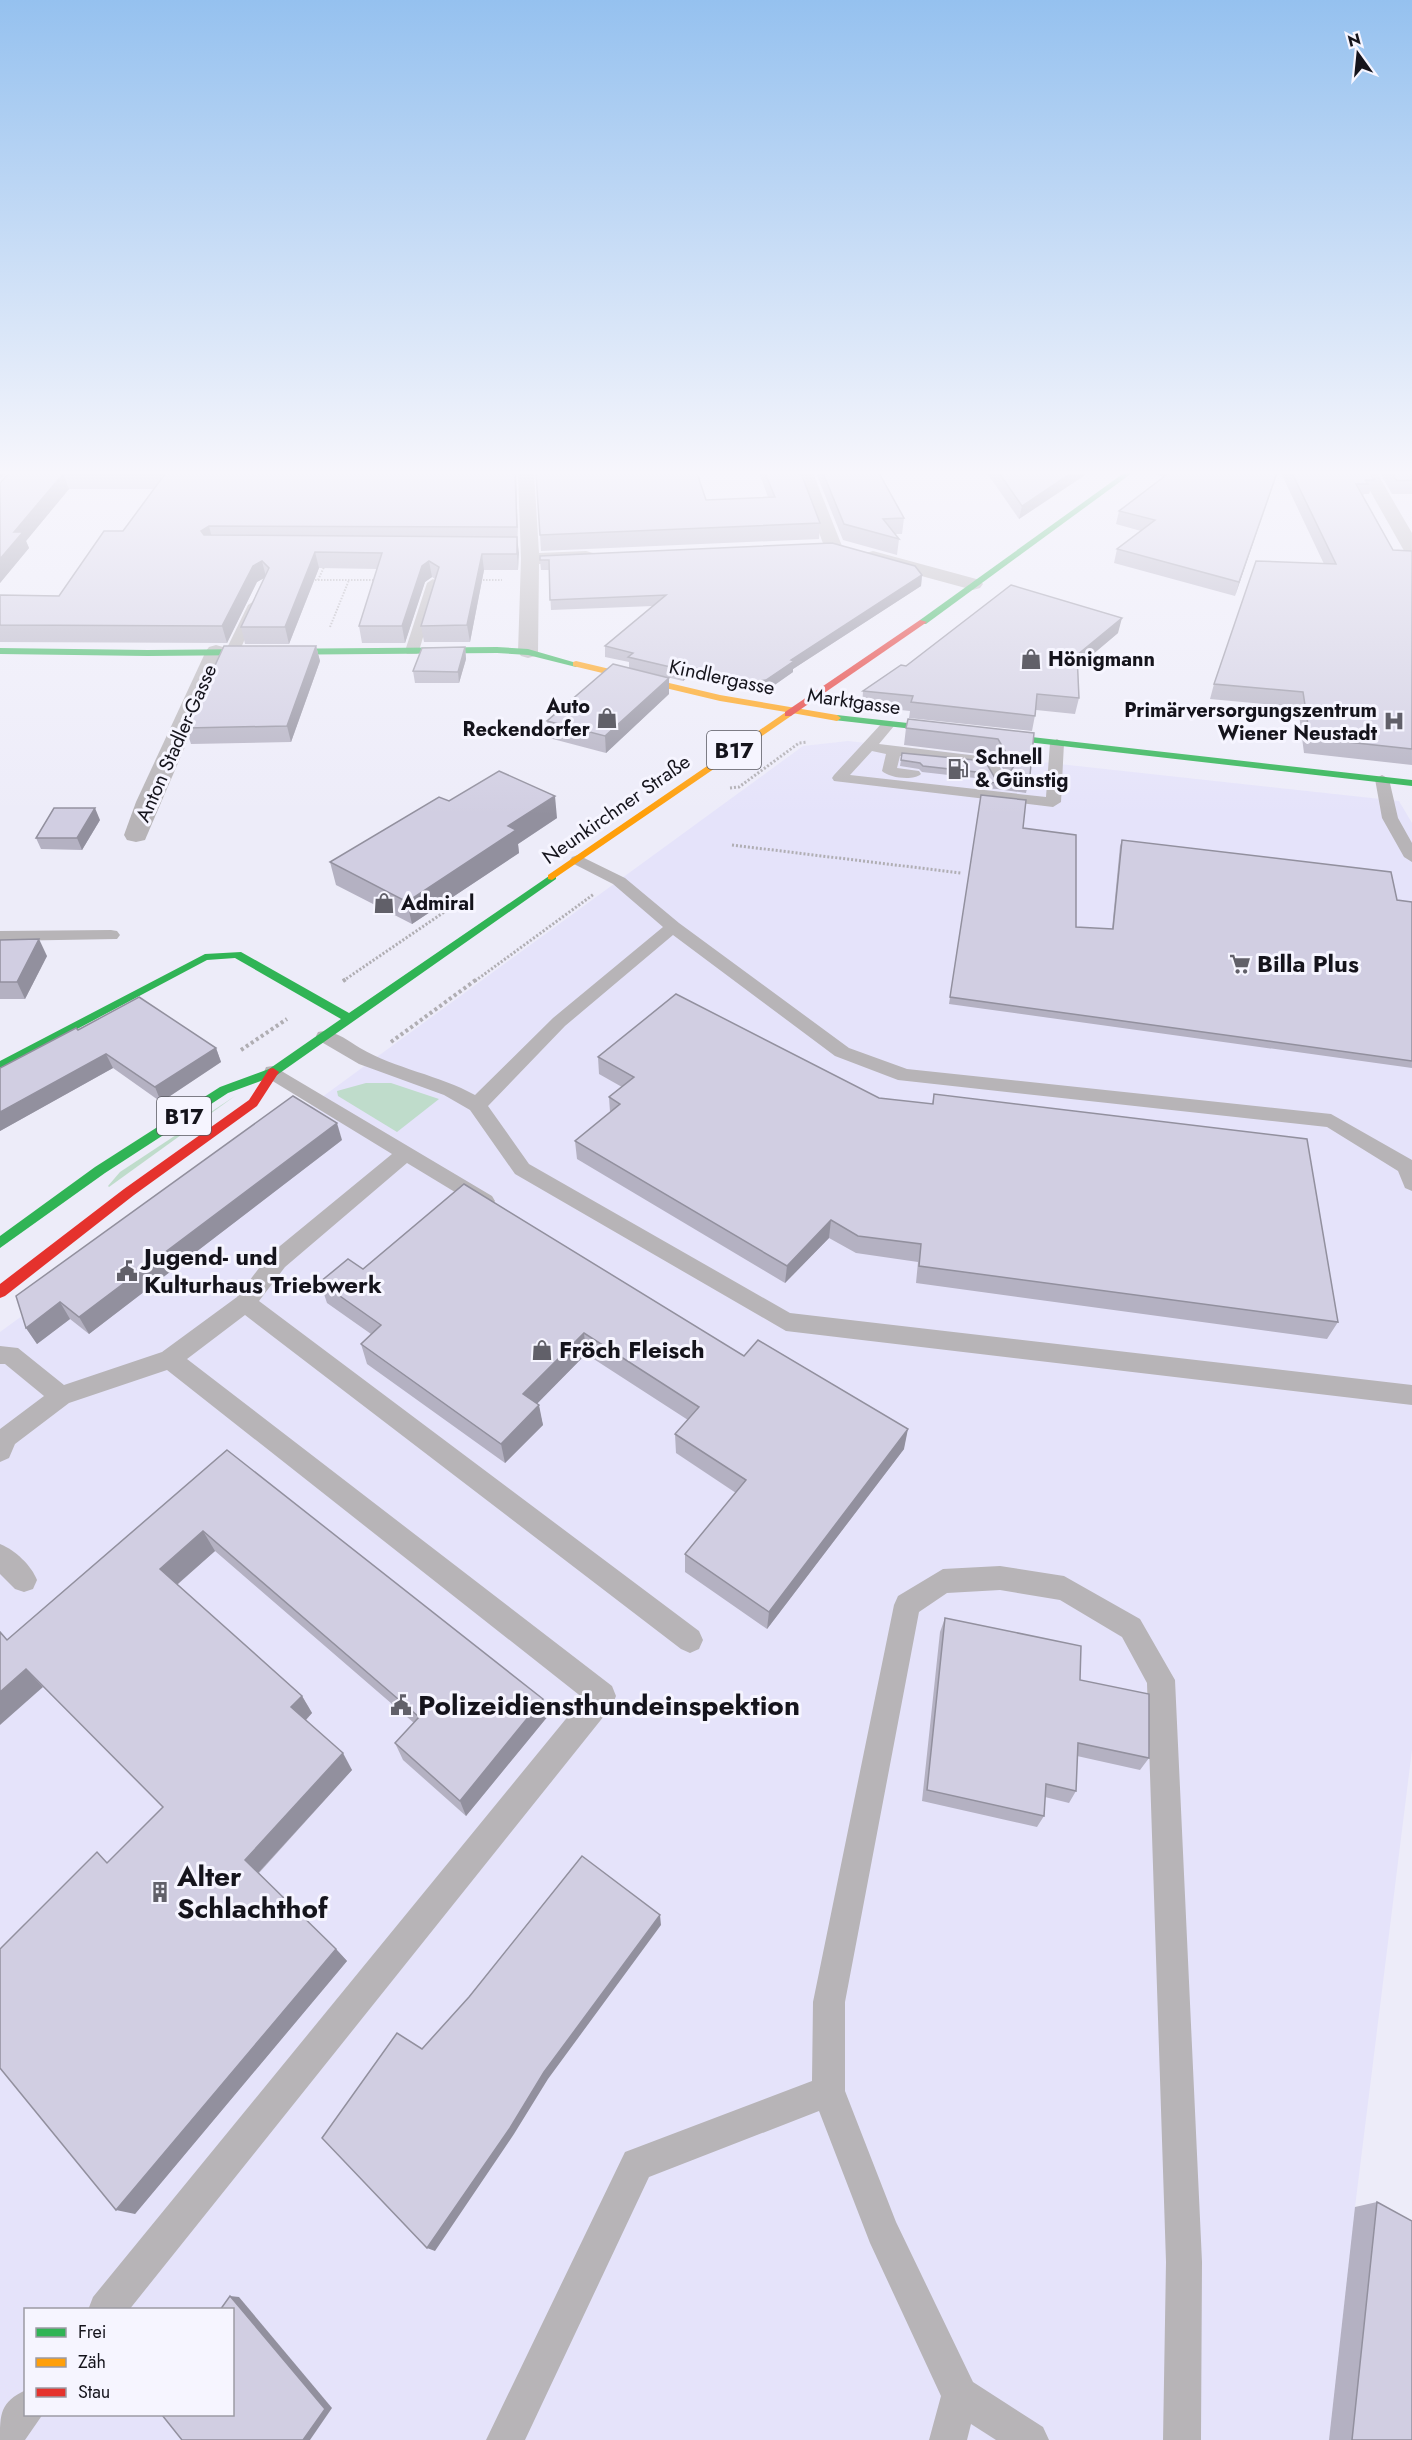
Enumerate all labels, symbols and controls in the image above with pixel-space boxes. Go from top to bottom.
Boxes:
north arrow [1328,24,1388,84]
text: N [1345,27,1363,53]
place label: Hönigmann [1048,645,1155,674]
shop icon: Hönigmann [1019,647,1043,671]
street label: Kindlergasse [666,652,777,703]
street label: Anton Stadler-Gasse [129,660,224,827]
street label: Marktgasse [806,681,902,722]
place label: Auto Reckendorfer [463,692,591,744]
place label: Primärversorgungszentrum Wiener Neustadt [1124,696,1378,748]
shop icon: Auto Reckendorfer [595,706,619,730]
hospital icon: Primärversorgungszentrum Wiener Neustadt [1382,709,1406,733]
road number: B17 [707,731,761,769]
place label: Schnell & Günstig [975,743,1069,795]
street label: Neunkirchner Straße [536,747,696,871]
fuel station icon: Schnell & Günstig [946,757,970,781]
place label: Admiral [400,889,474,918]
shop icon: Admiral [372,891,396,915]
place label: Billa Plus [1257,946,1359,981]
supermarket icon: Billa Plus [1228,952,1252,976]
road number: B17 [157,1097,211,1135]
place label: Jugend- und Kulturhaus Triebwerk [140,1239,382,1302]
public building icon: Jugend- und Kulturhaus Triebwerk [115,1259,139,1283]
place label: Fröch Fleisch [559,1332,705,1367]
shop icon: Fröch Fleisch [530,1338,554,1362]
place label: Polizeidiensthundeinspektion [418,1685,800,1726]
public building icon: Polizeidiensthundeinspektion [389,1693,413,1717]
place label: Alter Schlachthof [176,1856,329,1929]
building icon: Alter Schlachthof [148,1880,172,1904]
legend [24,2308,234,2416]
text: Frei [78,2319,107,2345]
text: Zäh [78,2349,106,2375]
text: Stau [78,2379,110,2405]

